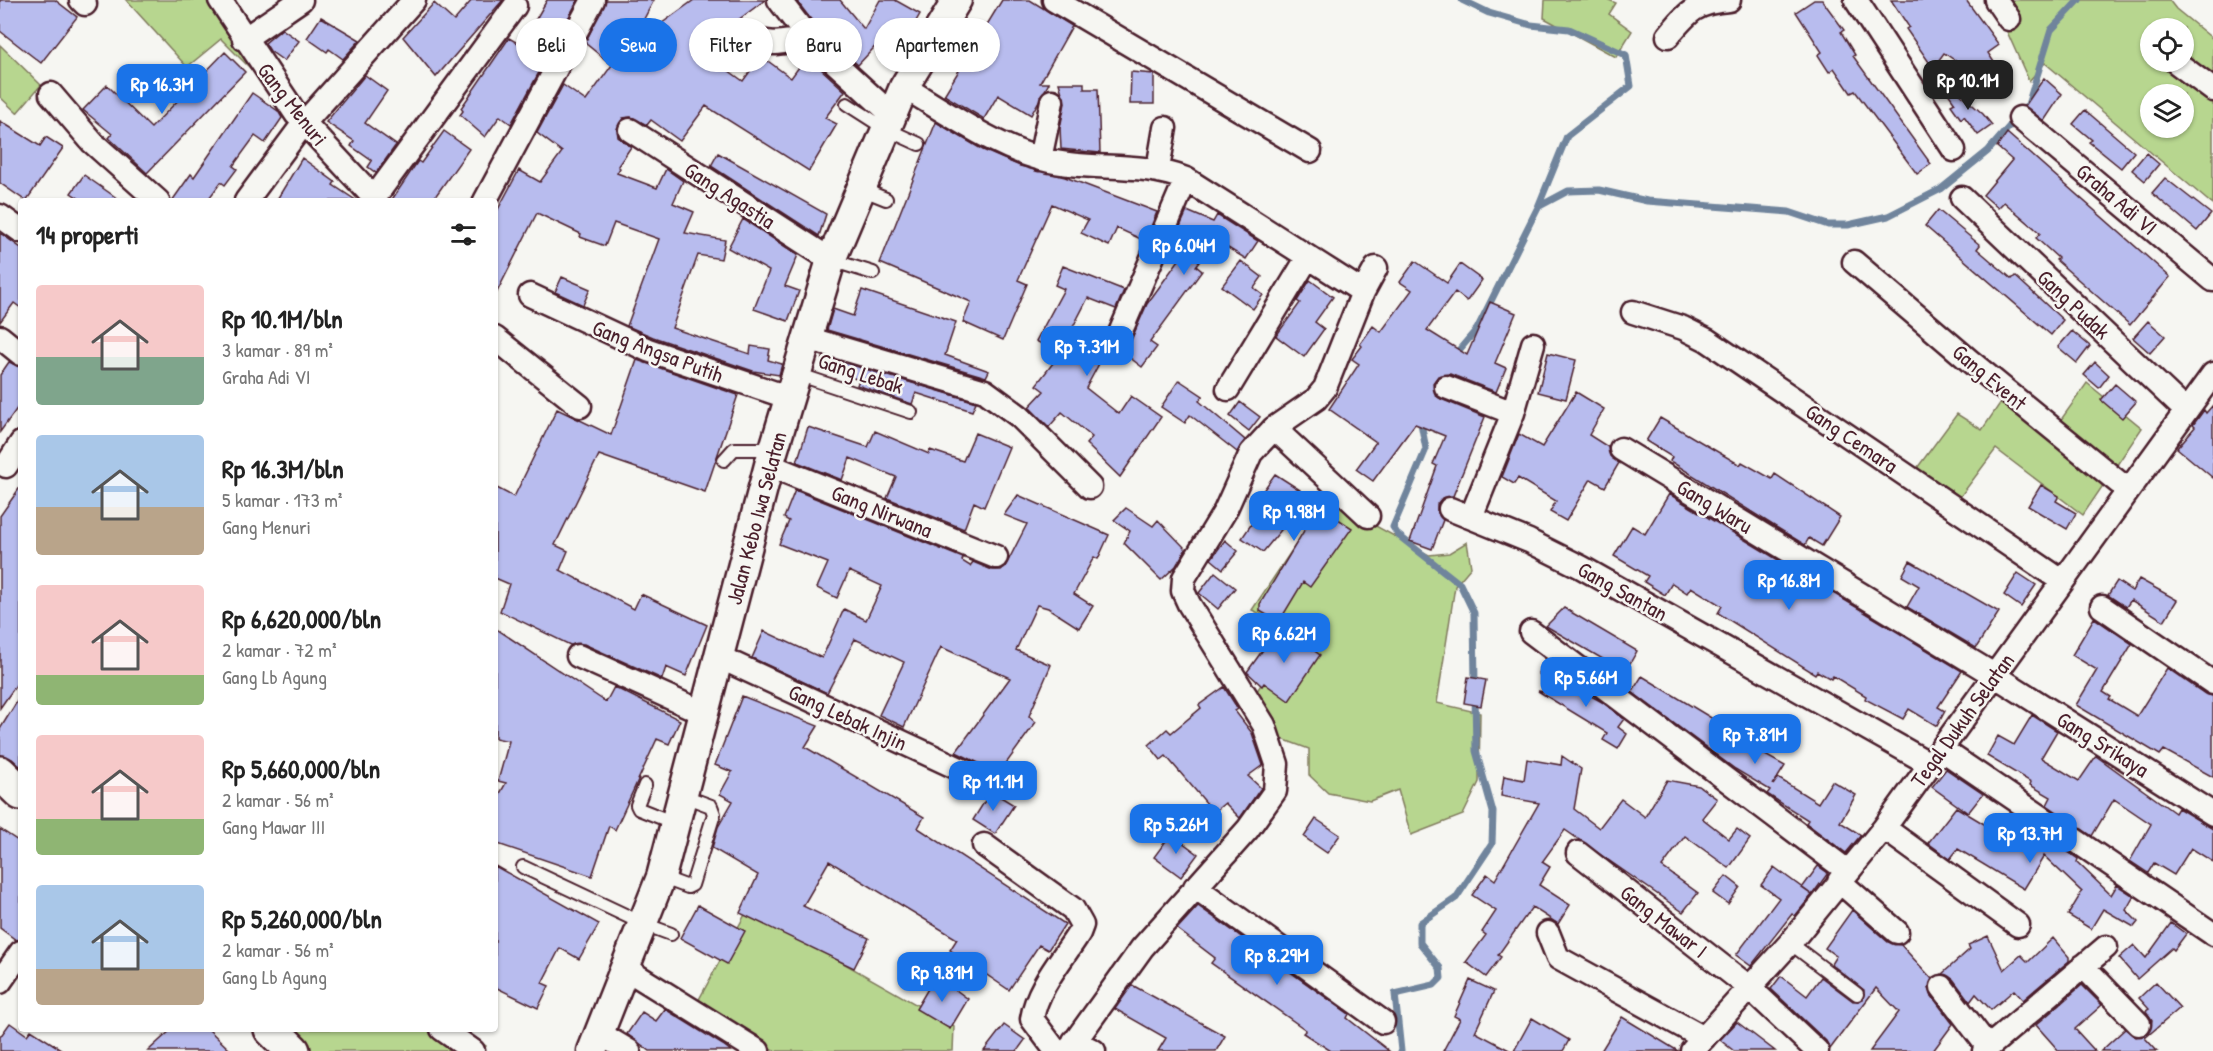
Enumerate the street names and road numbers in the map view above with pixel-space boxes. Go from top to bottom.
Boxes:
street label: Gang Menuri [251,56,335,152]
street label: Gang Agastia [679,154,782,236]
street label: Graha Adi VI [2070,156,2164,242]
street label: Gang Pudak [2031,262,2117,346]
street label: Gang Angsa Putih [588,312,728,390]
street label: Gang Event [1946,337,2034,417]
street label: Gang Lebak [815,345,907,401]
street label: Gang Cemara [1800,396,1904,480]
street label: Jalan Kebo Iwa Selatan [718,428,794,608]
street label: Gang Waru [1672,472,1759,540]
street label: Gang Nirwana [827,477,937,545]
street label: Gang Santan [1573,554,1673,628]
street label: Tegal Dukuh Selatan [1903,647,2021,793]
street label: Gang Lebak Injin [784,676,912,758]
street label: Gang Srikaya [2051,704,2155,784]
street label: Gang Mawar I [1614,877,1714,965]

